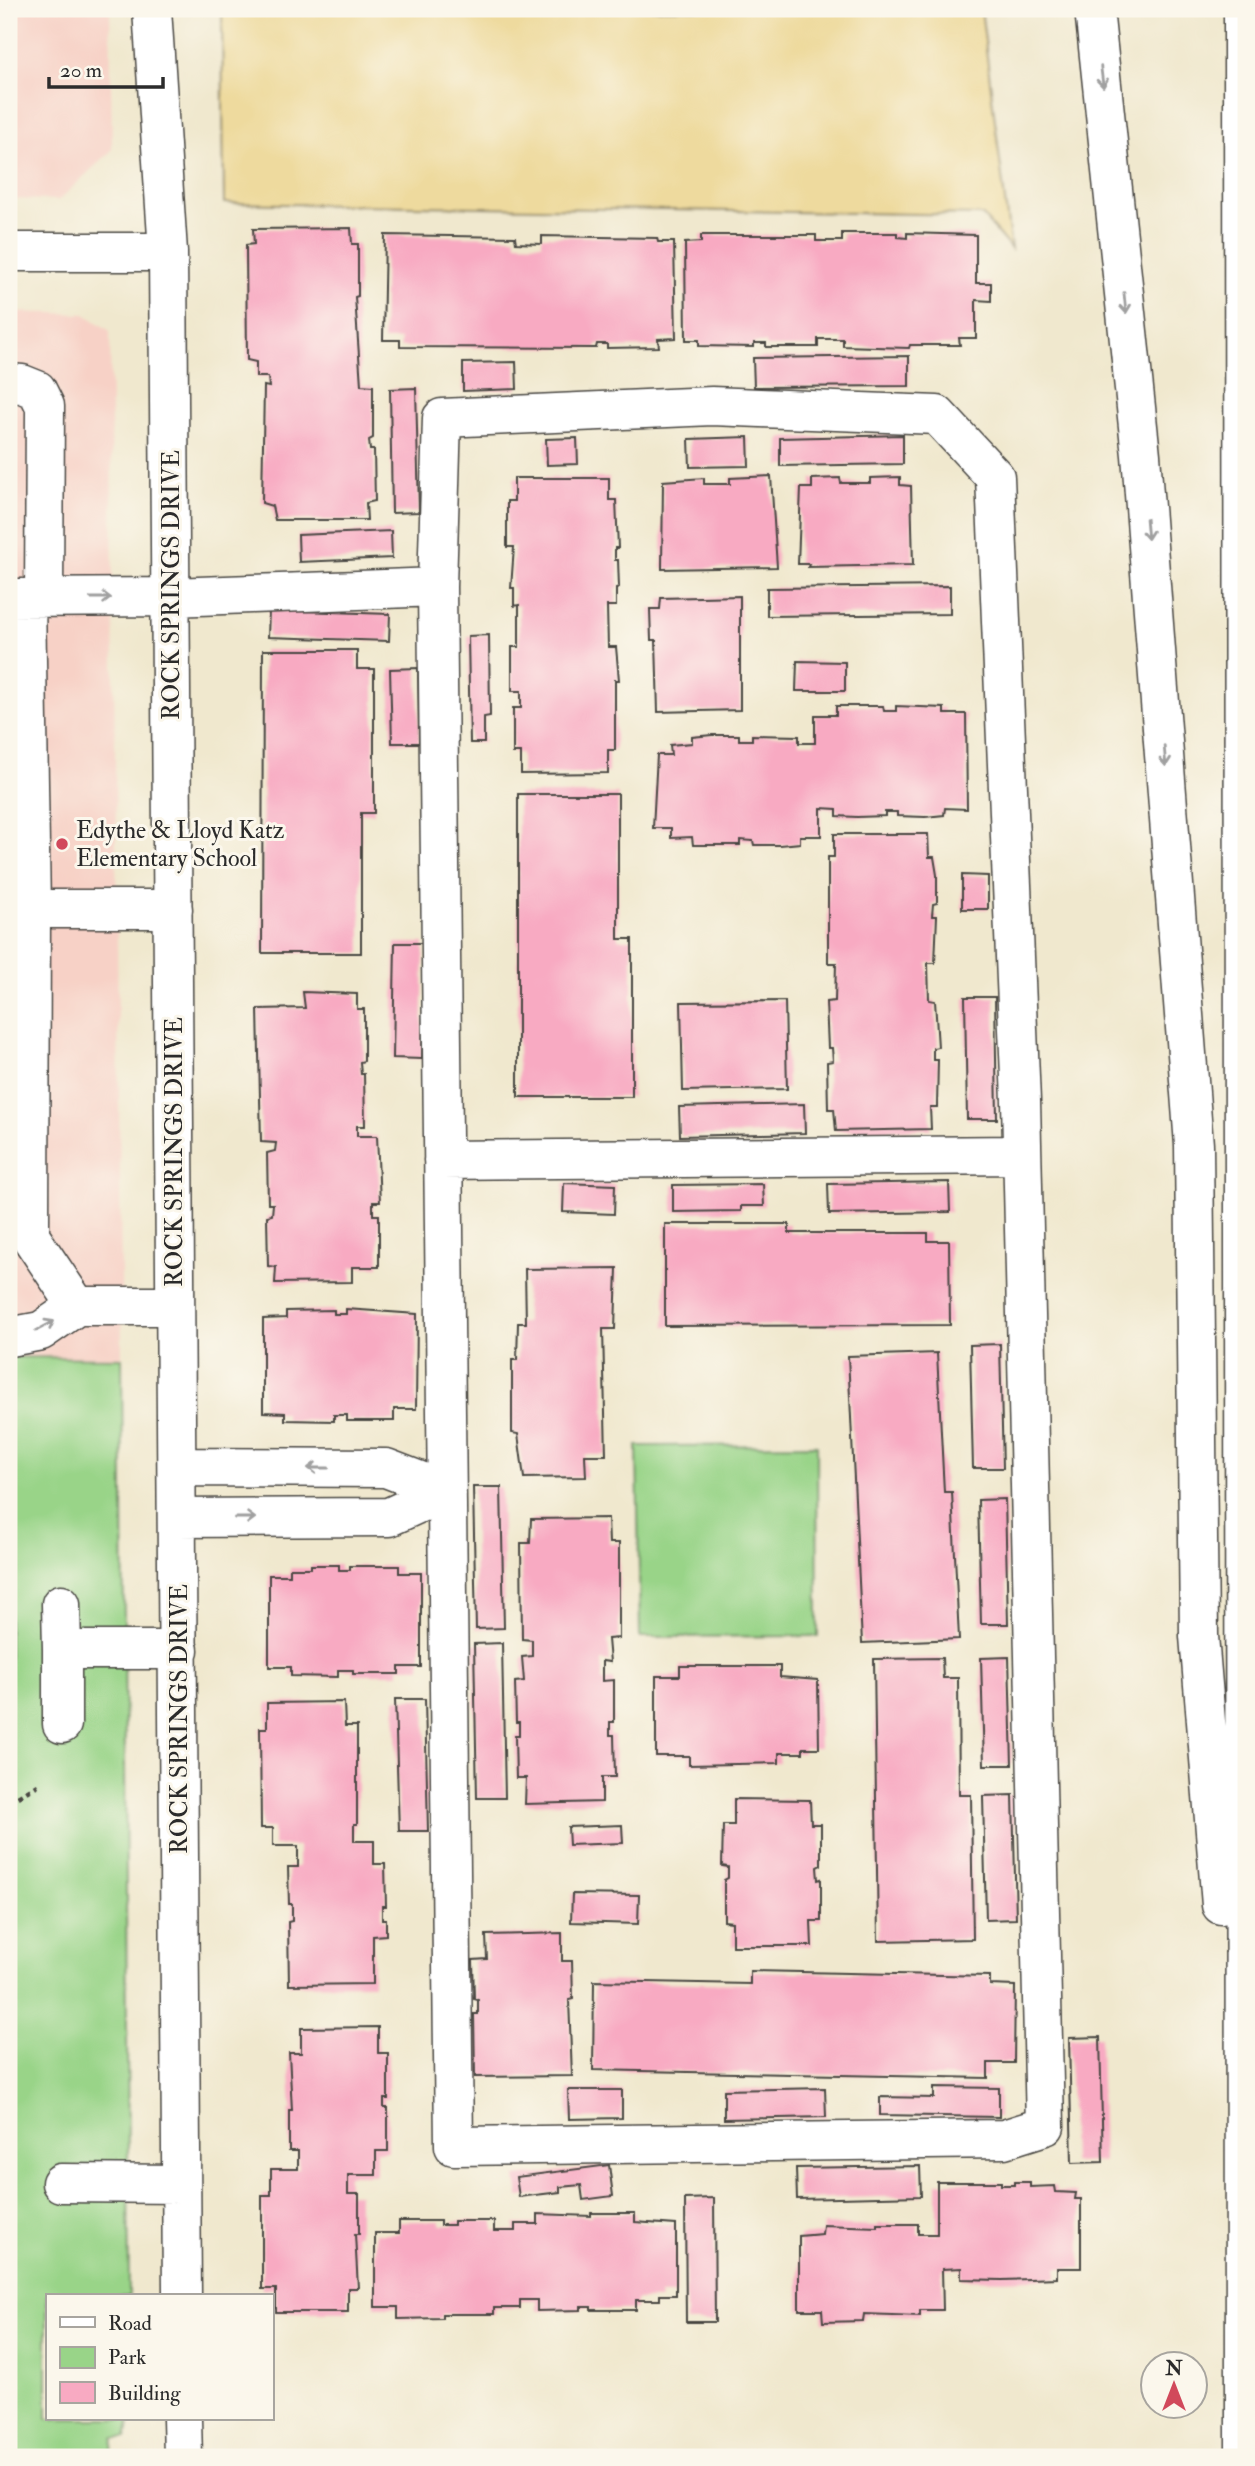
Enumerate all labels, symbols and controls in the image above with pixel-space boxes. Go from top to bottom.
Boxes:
scale bar [49,46,163,90]
text: 20 m [60,57,102,84]
one-way arrow [1095,65,1108,87]
one-way arrow [1119,291,1132,314]
street label: ROCK SPRINGS DRIVE [156,450,187,720]
one-way arrow [1141,517,1154,540]
one-way arrow [90,591,113,605]
one-way arrow [1159,744,1172,767]
place label: Edythe & Lloyd Katz Elementary School [76,815,285,874]
marker: Edythe & Lloyd Katz Elementary School [54,836,70,852]
street label: ROCK SPRINGS DRIVE [159,1017,190,1287]
one-way arrow [34,1319,55,1333]
one-way arrow [307,1461,330,1475]
one-way arrow [234,1511,257,1525]
street label: ROCK SPRINGS DRIVE [164,1584,195,1854]
legend [46,2294,273,2420]
text: Road [108,2310,153,2337]
text: Park [108,2344,146,2371]
north arrow [1140,2350,1210,2420]
text: N [1164,2357,1183,2381]
text: Building [108,2380,181,2407]

